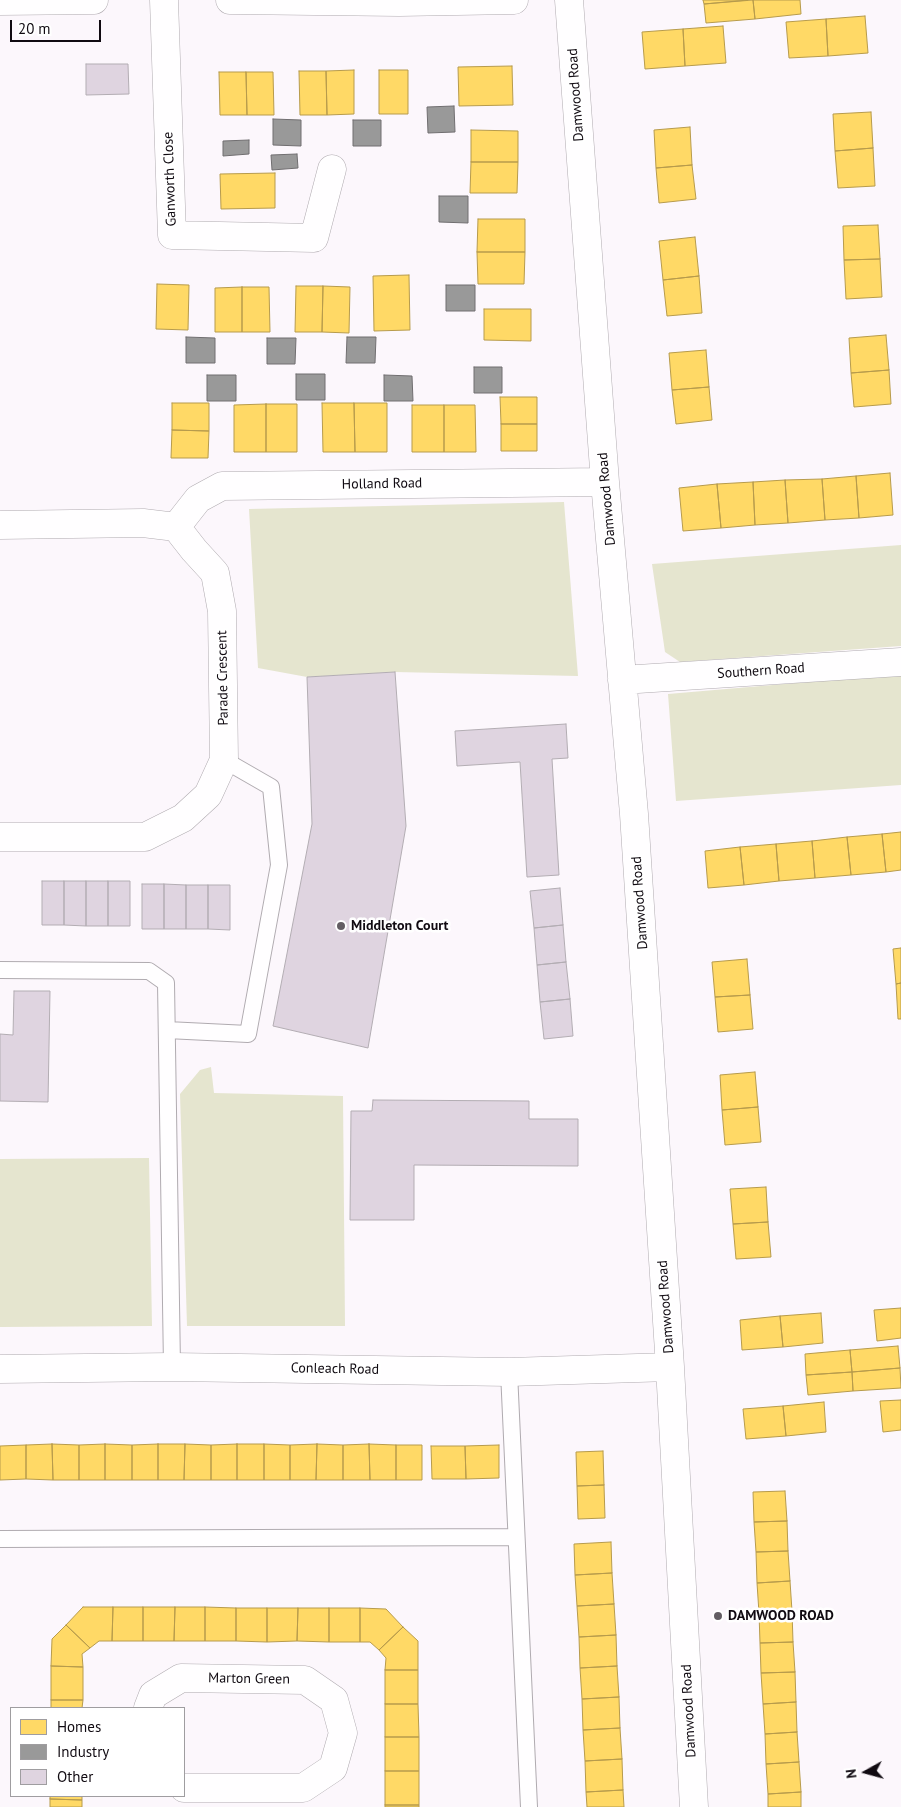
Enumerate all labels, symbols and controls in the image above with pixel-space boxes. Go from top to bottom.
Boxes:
scale bar [12,10,104,42]
text: 20 m [18,19,51,38]
street label: Damwood Road [564,48,588,142]
street label: Ganworth Close [160,131,180,227]
street label: Damwood Road [595,452,619,546]
street label: Holland Road [342,475,422,493]
street label: Parade Crescent [214,630,232,726]
street label: Southern Road [717,660,805,682]
street label: Damwood Road [628,856,652,950]
place label: Middleton Court [351,918,448,934]
marker: Middleton Court [335,920,347,932]
street label: Damwood Road [654,1260,678,1354]
street label: Conleach Road [291,1360,379,1378]
place label: DAMWOOD ROAD [728,1608,834,1624]
marker: DAMWOOD ROAD [712,1610,724,1622]
street label: Damwood Road [678,1664,700,1758]
street label: Marton Green [208,1670,290,1688]
legend [10,1707,185,1797]
text: Homes [57,1717,101,1736]
text: Industry [57,1742,109,1761]
north arrow [841,1747,891,1797]
text: Other [57,1767,93,1786]
text: N [842,1768,861,1779]

